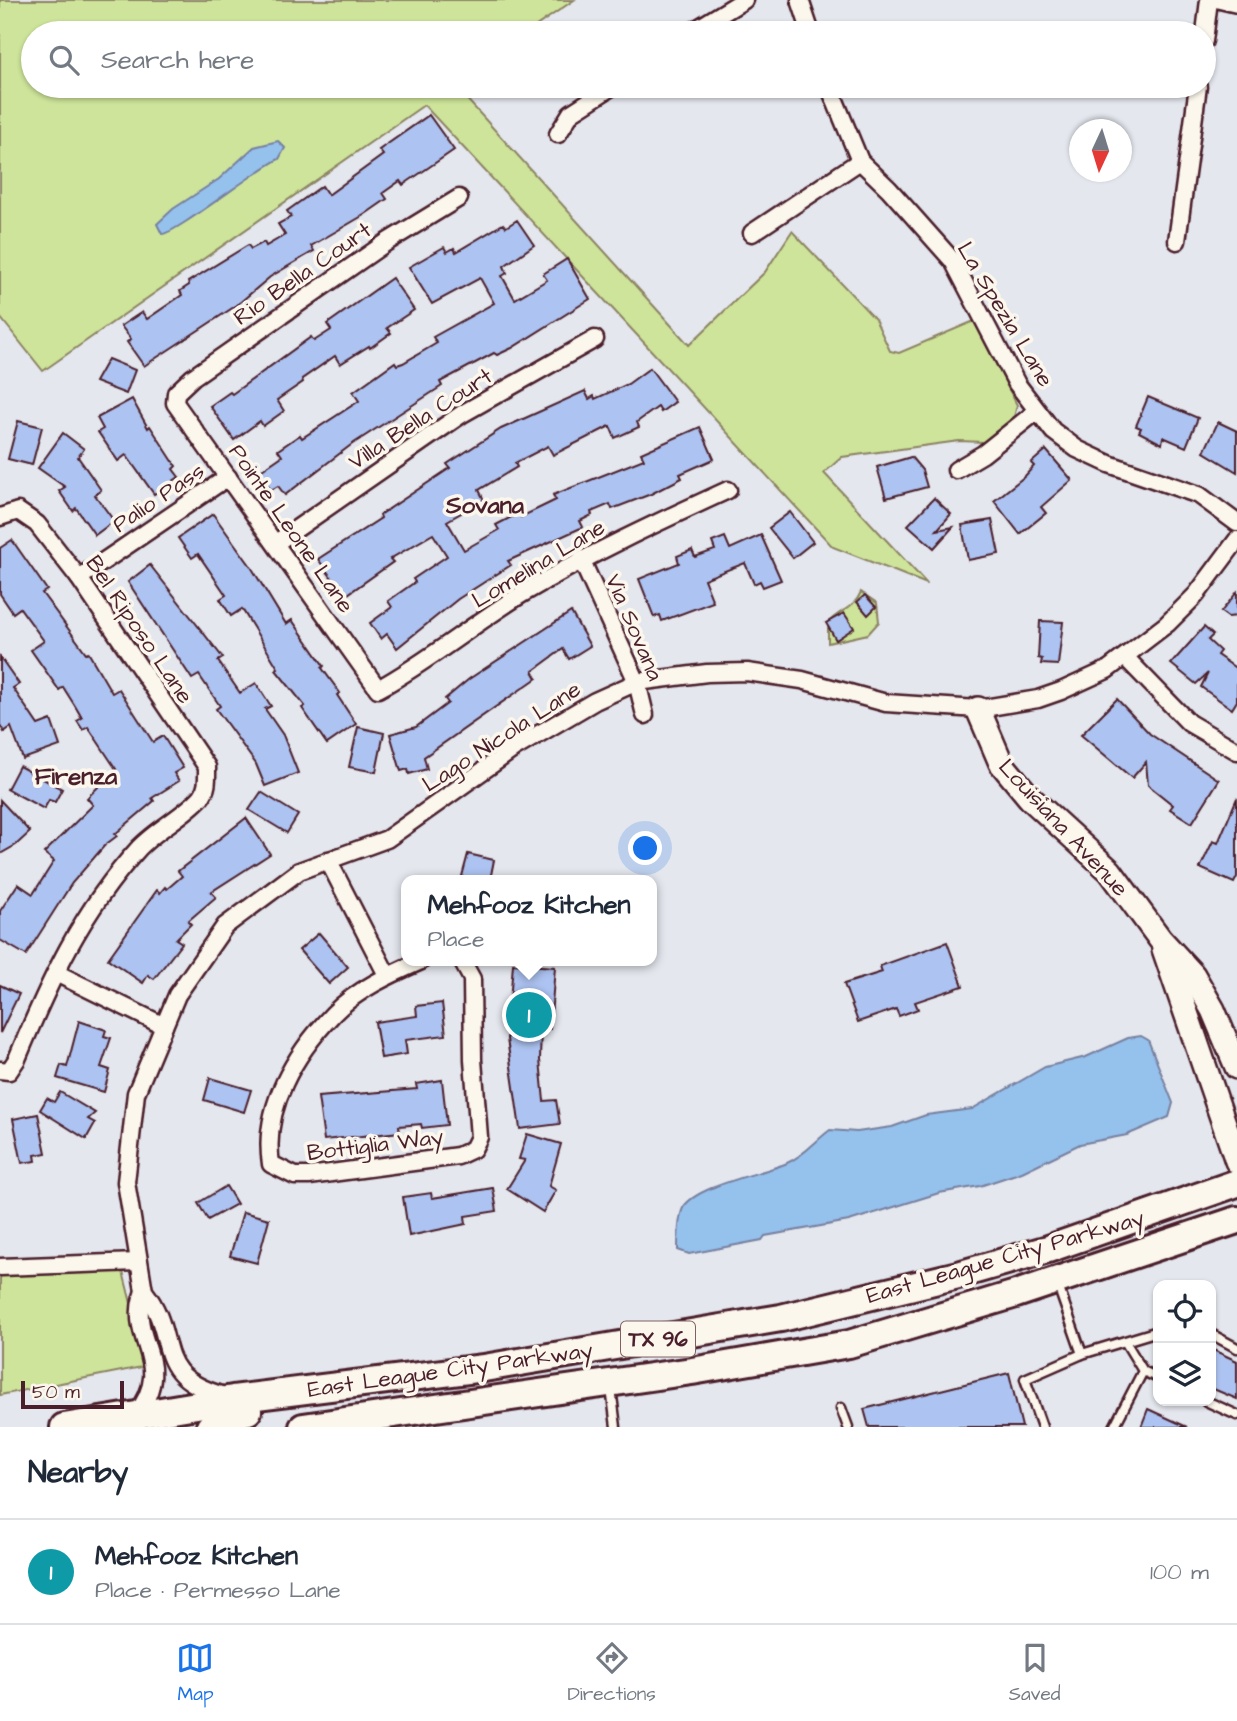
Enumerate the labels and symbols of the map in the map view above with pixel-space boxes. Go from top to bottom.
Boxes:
north arrow [1069,119,1132,182]
street label: Rio Bella Court [227,214,379,333]
street label: La Spezia Lane [949,236,1061,393]
street label: Villa Bella Court [342,360,499,477]
street label: Pointe Leone Lane [221,438,362,619]
street label: Palio Pass [106,455,211,540]
district label: Sovana [445,489,525,523]
street label: Lomelina Lane [466,511,611,616]
street label: Bel Riposo Lane [78,549,201,710]
street label: Via Sovana [597,569,671,686]
street label: Lago Nicola Lane [416,674,588,801]
street label: Louisiana Avenue [991,752,1136,904]
district label: Firenza [35,760,118,794]
your location [628,831,662,865]
pin: 1 [506,989,552,1041]
street label: Bottiglia Way [305,1121,446,1170]
street label: East League City Parkway [863,1202,1149,1313]
road number: TX 96 [621,1322,695,1356]
street label: East League City Parkway [305,1334,595,1407]
scale bar [21,1378,124,1410]

